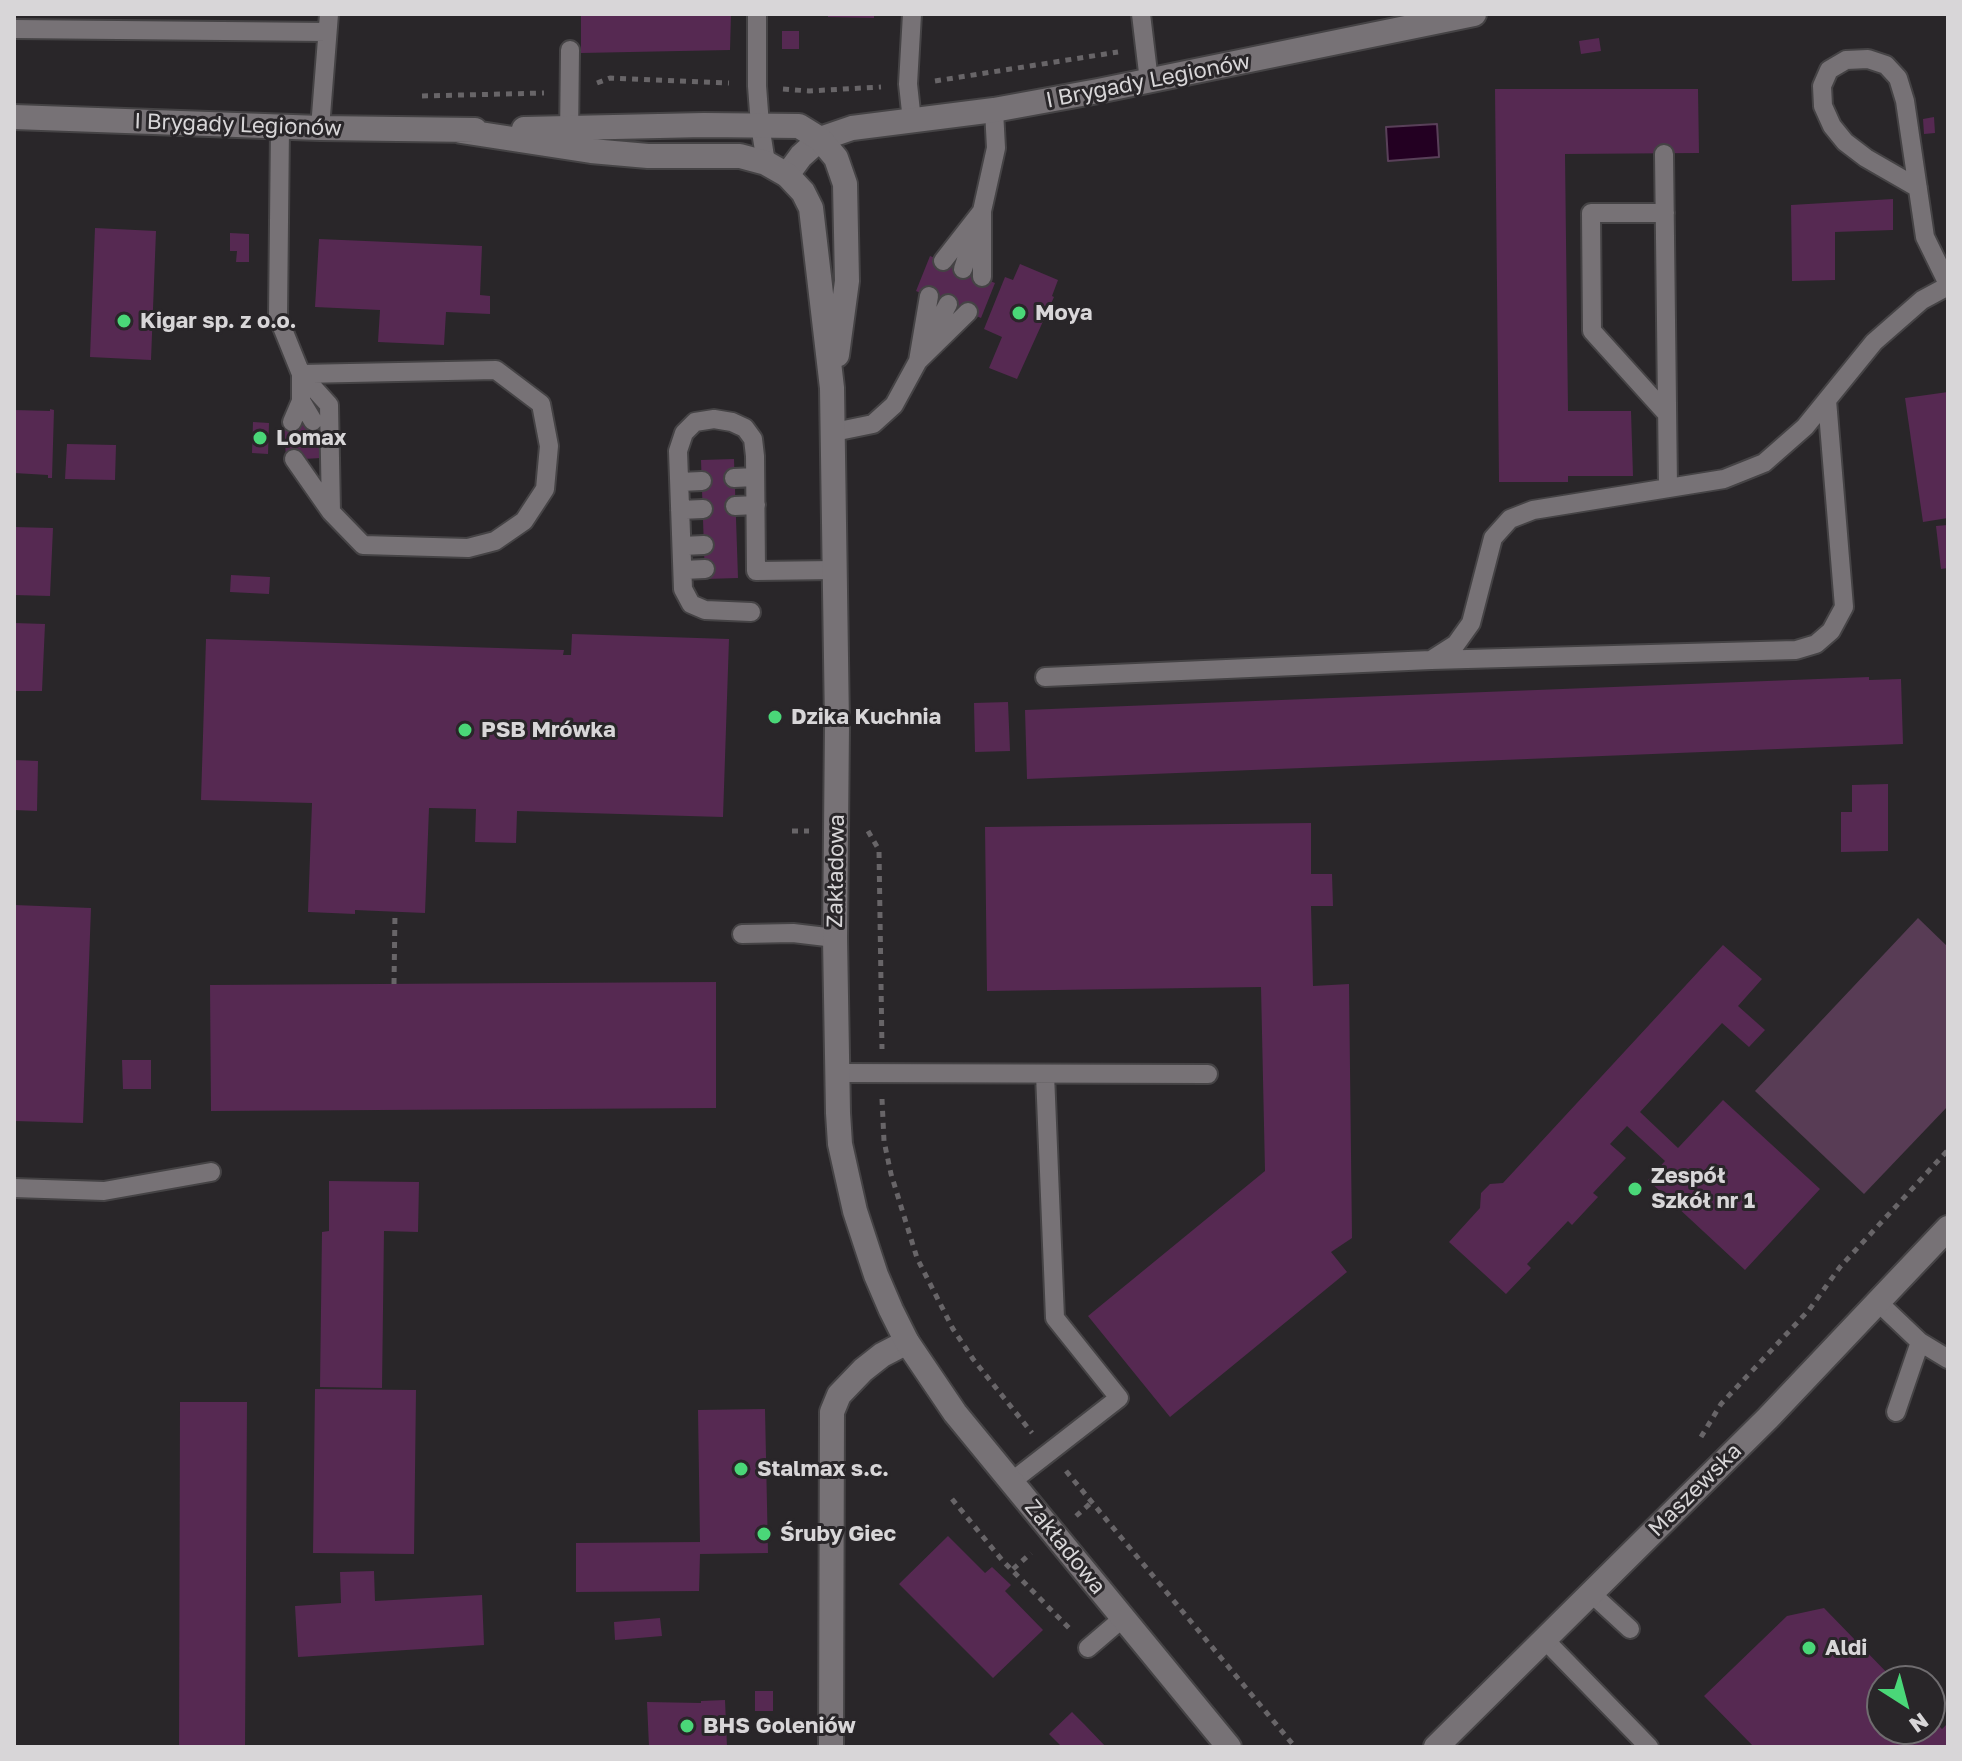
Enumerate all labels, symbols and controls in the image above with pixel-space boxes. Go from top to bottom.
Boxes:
street label: I Brygady Legionów [1044,48,1252,114]
street label: I Brygady Legionów [134,108,342,142]
place label: Moya [1035,300,1093,326]
marker: Moya [1010,304,1028,322]
place label: Kigar sp. z o.o. [140,308,296,334]
marker: Kigar sp. z o.o. [115,312,133,330]
place label: Lomax [276,425,347,451]
marker: Lomax [251,429,269,447]
place label: Dzika Kuchnia [791,704,941,730]
marker: Dzika Kuchnia [766,708,784,726]
place label: PSB Mrówka [481,717,616,743]
marker: PSB Mrówka [456,721,474,739]
street label: Zakładowa [822,814,850,928]
place label: Zespół Szkół nr 1 [1651,1163,1755,1214]
marker: Zespół Szkół nr 1 [1626,1180,1644,1198]
street label: Maszewska [1643,1438,1747,1542]
place label: Stalmax s.c. [757,1456,889,1482]
marker: Stalmax s.c. [732,1460,750,1478]
street label: Zakładowa [1019,1494,1111,1600]
place label: Śruby Giec [780,1521,896,1547]
marker: Śruby Giec [755,1525,773,1543]
place label: Aldi [1825,1635,1867,1661]
marker: Aldi [1800,1639,1818,1657]
north arrow [1866,1665,1946,1745]
text: N [1905,1707,1934,1739]
place label: BHS Goleniów [703,1713,856,1739]
marker: BHS Goleniów [678,1717,696,1735]

